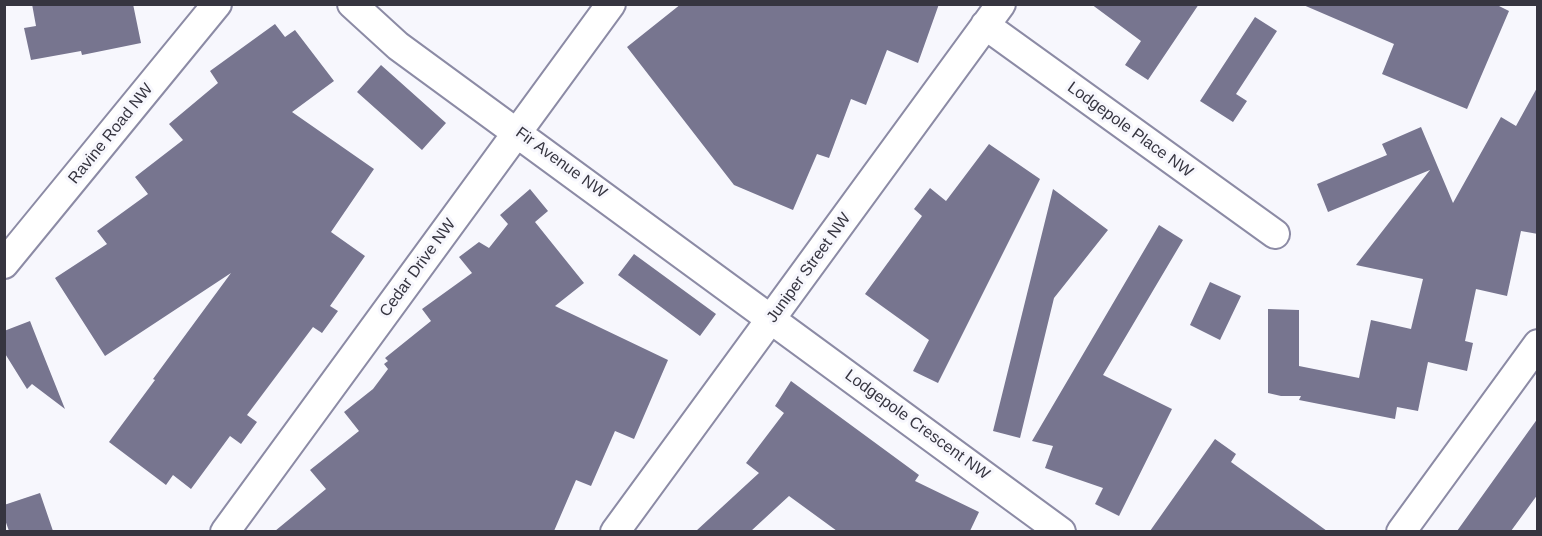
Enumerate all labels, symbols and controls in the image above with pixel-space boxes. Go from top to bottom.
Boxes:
street label: Lodgepole Place NW [1064,78,1196,182]
street label: Ravine Road NW [65,80,157,188]
street label: Fir Avenue NW [512,123,610,203]
street label: Juniper Street NW [763,209,855,327]
street label: Cedar Drive NW [376,215,460,321]
street label: Lodgepole Crescent NW [841,366,993,484]

